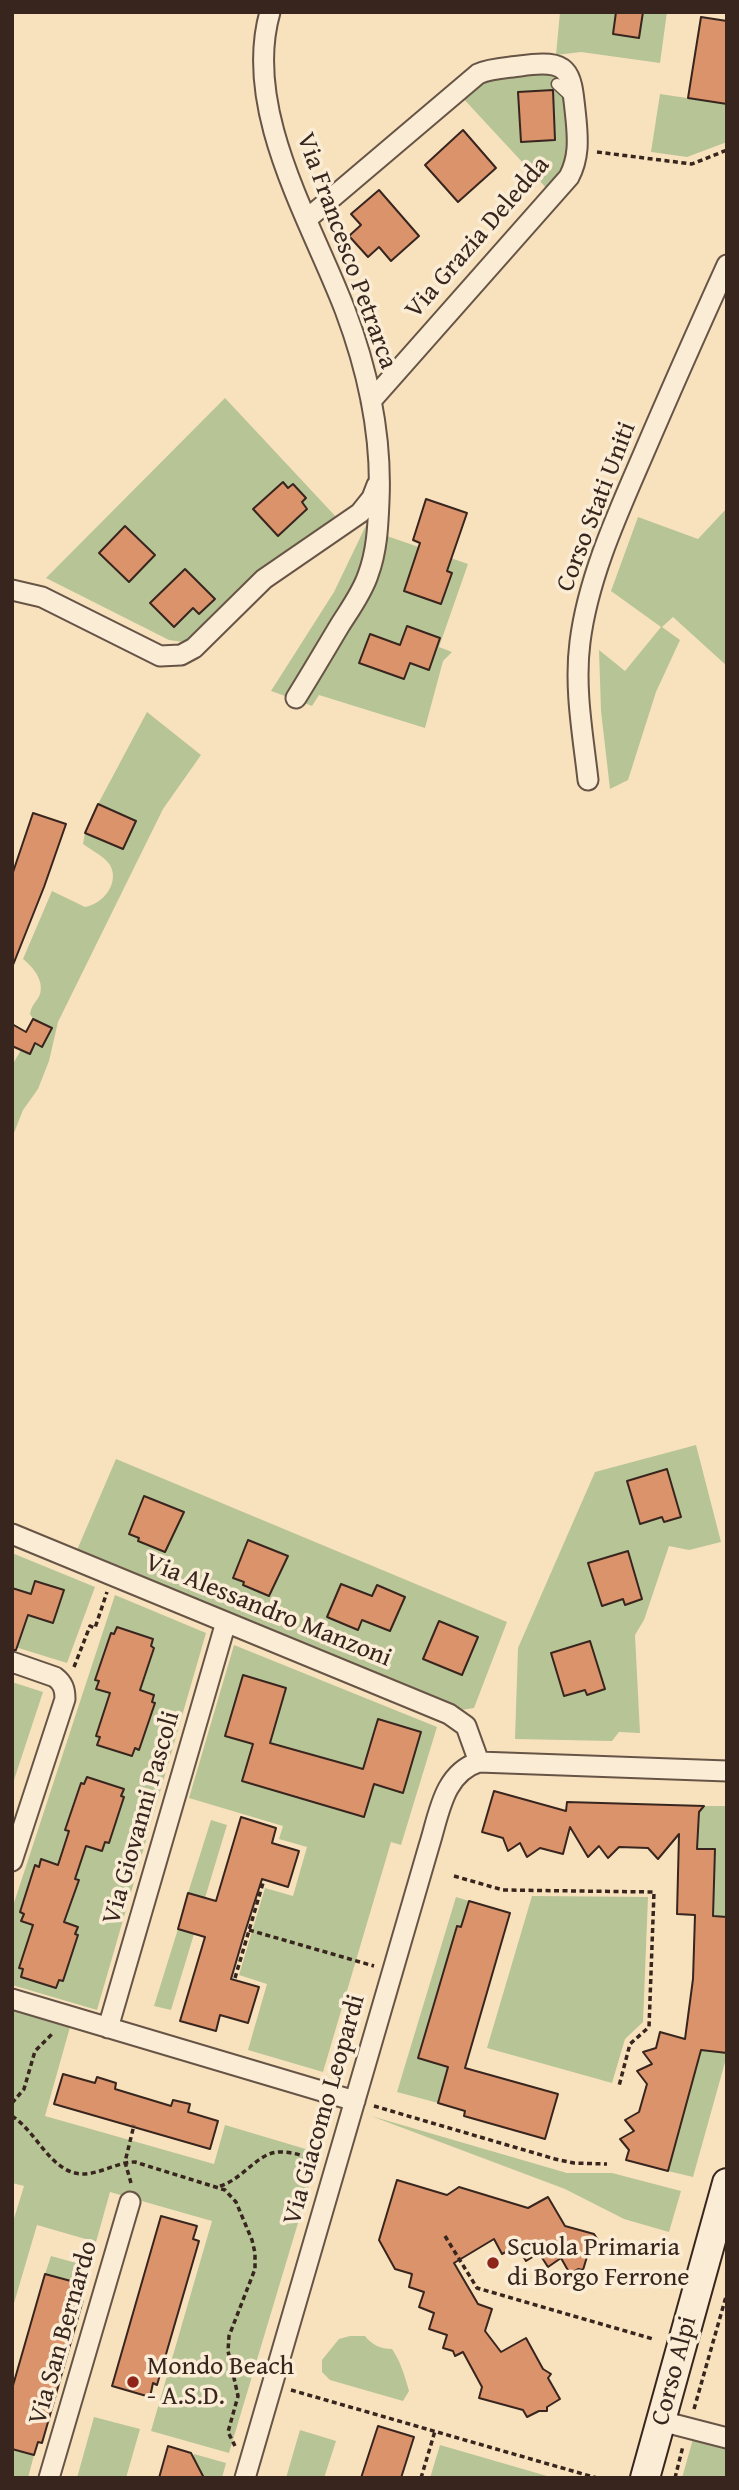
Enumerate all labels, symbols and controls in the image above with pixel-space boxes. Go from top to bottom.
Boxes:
street label: Via Francesco Petrarca [289,129,403,373]
street label: Via Grazia Deledda [399,151,557,325]
street label: Corso Stati Uniti [550,418,644,596]
street label: Via Alessandro Manzoni [140,1547,396,1675]
street label: Via Giovanni Pascoli [97,1708,187,1928]
street label: Via Giacomo Leopardi [277,1991,373,2229]
place label: Scuola Primaria di Borgo Ferrone [507,2232,690,2294]
street label: Via San Bernardo [23,2237,105,2429]
marker: Scuola Primaria di Borgo Ferrone [485,2255,501,2271]
street label: Corso Alpi [645,2313,705,2429]
place label: Mondo Beach - A.S.D. [147,2351,294,2412]
marker: Mondo Beach - A.S.D. [125,2374,141,2390]

